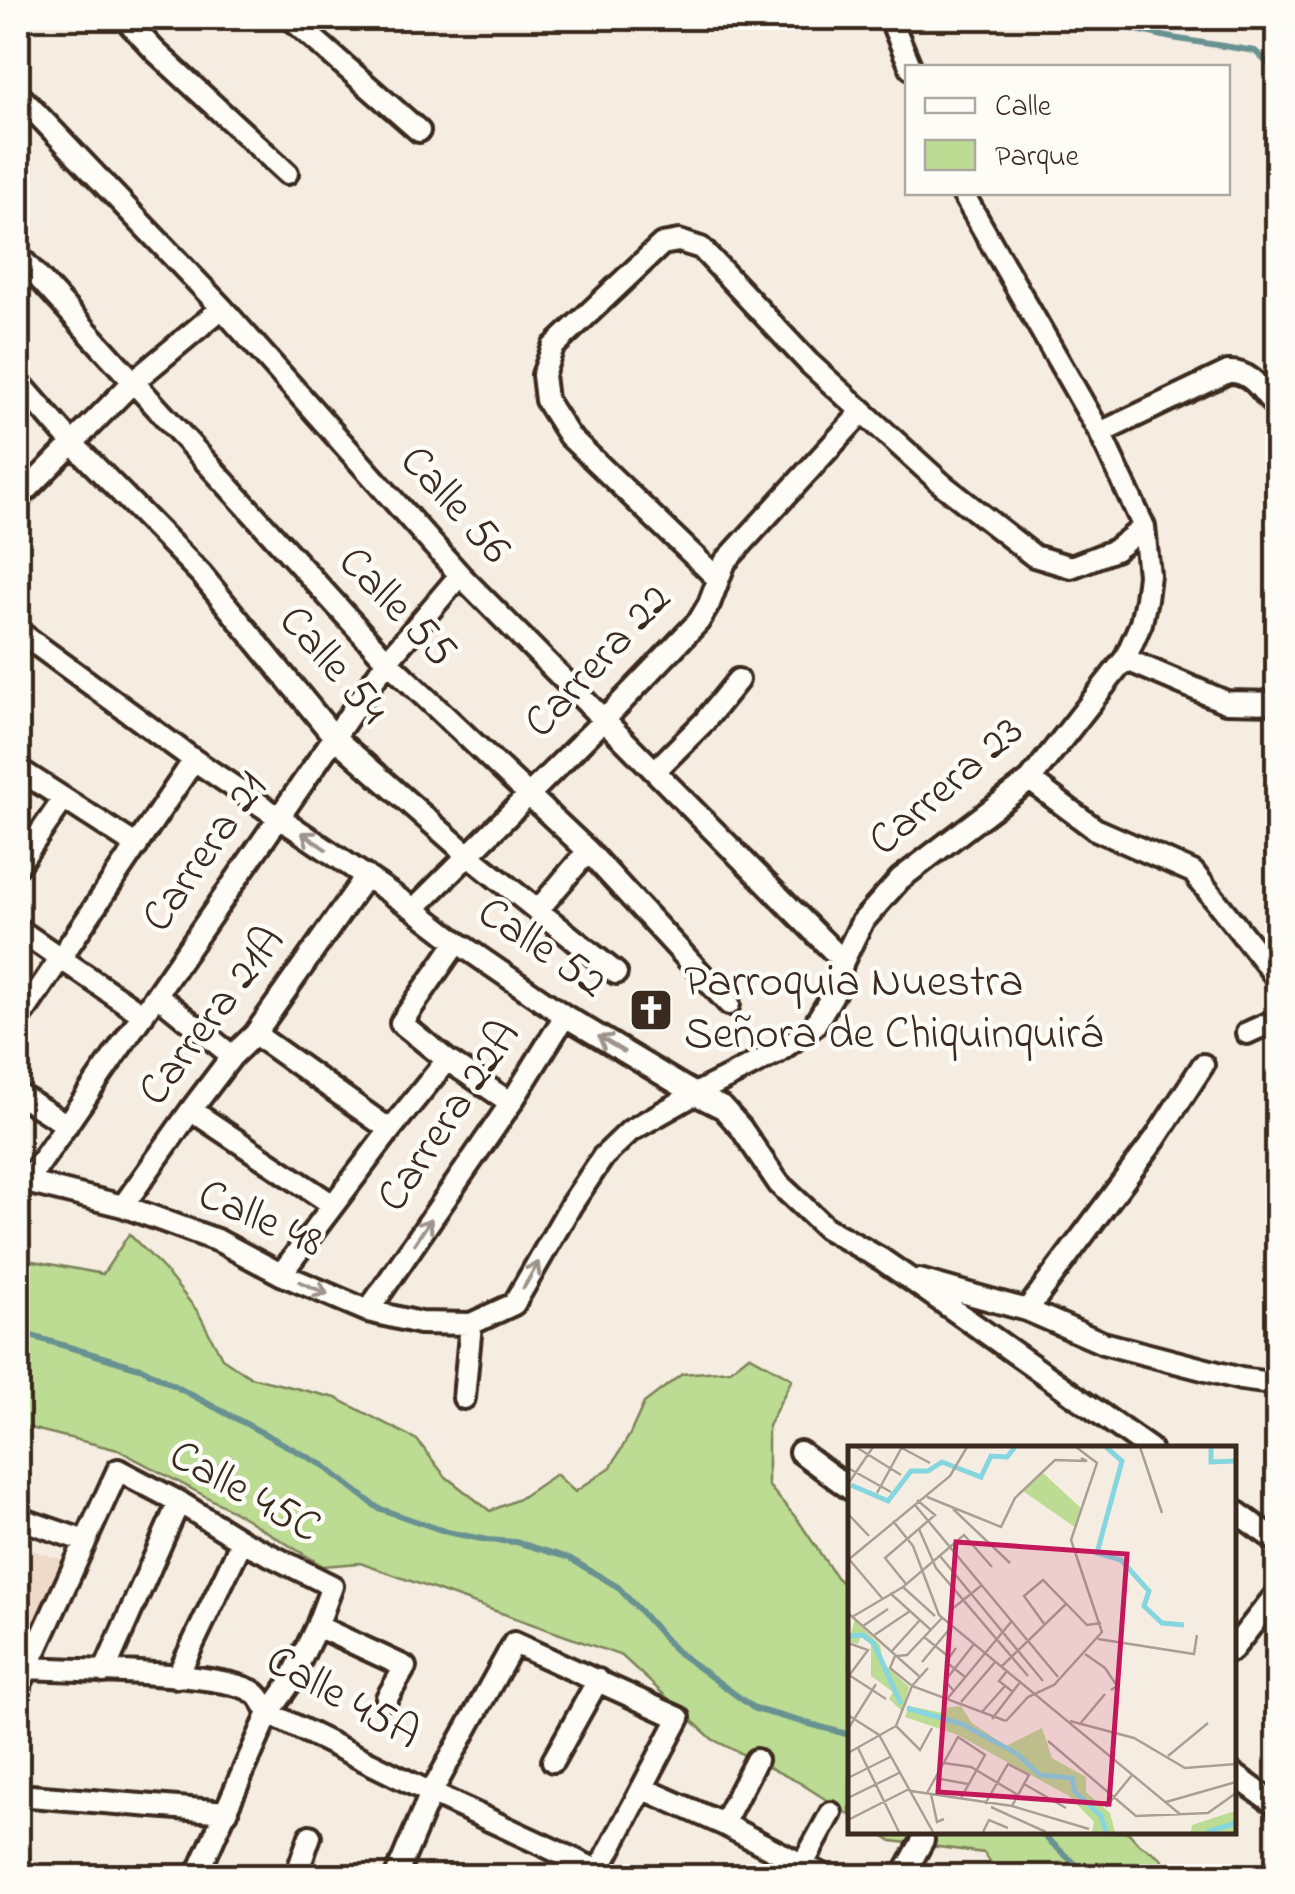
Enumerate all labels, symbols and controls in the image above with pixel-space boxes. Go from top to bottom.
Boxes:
legend [905,65,1230,195]
text: Calle [995,86,1052,130]
text: Parque [995,136,1080,180]
street label: Calle 56 [382,431,526,581]
street label: Calle 55 [321,532,471,684]
street label: Carrera 22 [510,570,688,754]
street label: Calle 54 [261,592,403,740]
street label: Carrera 23 [855,701,1039,873]
street label: Carrera 21 [126,759,286,947]
one-way arrow [301,831,329,852]
street label: Calle 52 [463,881,619,1017]
street label: Carrera 21A [123,913,303,1121]
place label: Parroquia Nuestra Señora de Chiquinquirá [684,951,1103,1069]
church icon: Parroquia Nuestra Señora de Chiquinquirá [628,987,674,1033]
street label: Carrera 22A [361,1008,539,1226]
one-way arrow [597,1034,626,1054]
street label: Calle 48 [187,1163,333,1277]
one-way arrow [412,1218,433,1245]
one-way arrow [521,1260,541,1290]
one-way arrow [298,1280,329,1298]
street label: Calle 45C [156,1424,332,1562]
inset map [848,1446,1235,1834]
street label: Calle 45A [253,1630,431,1768]

